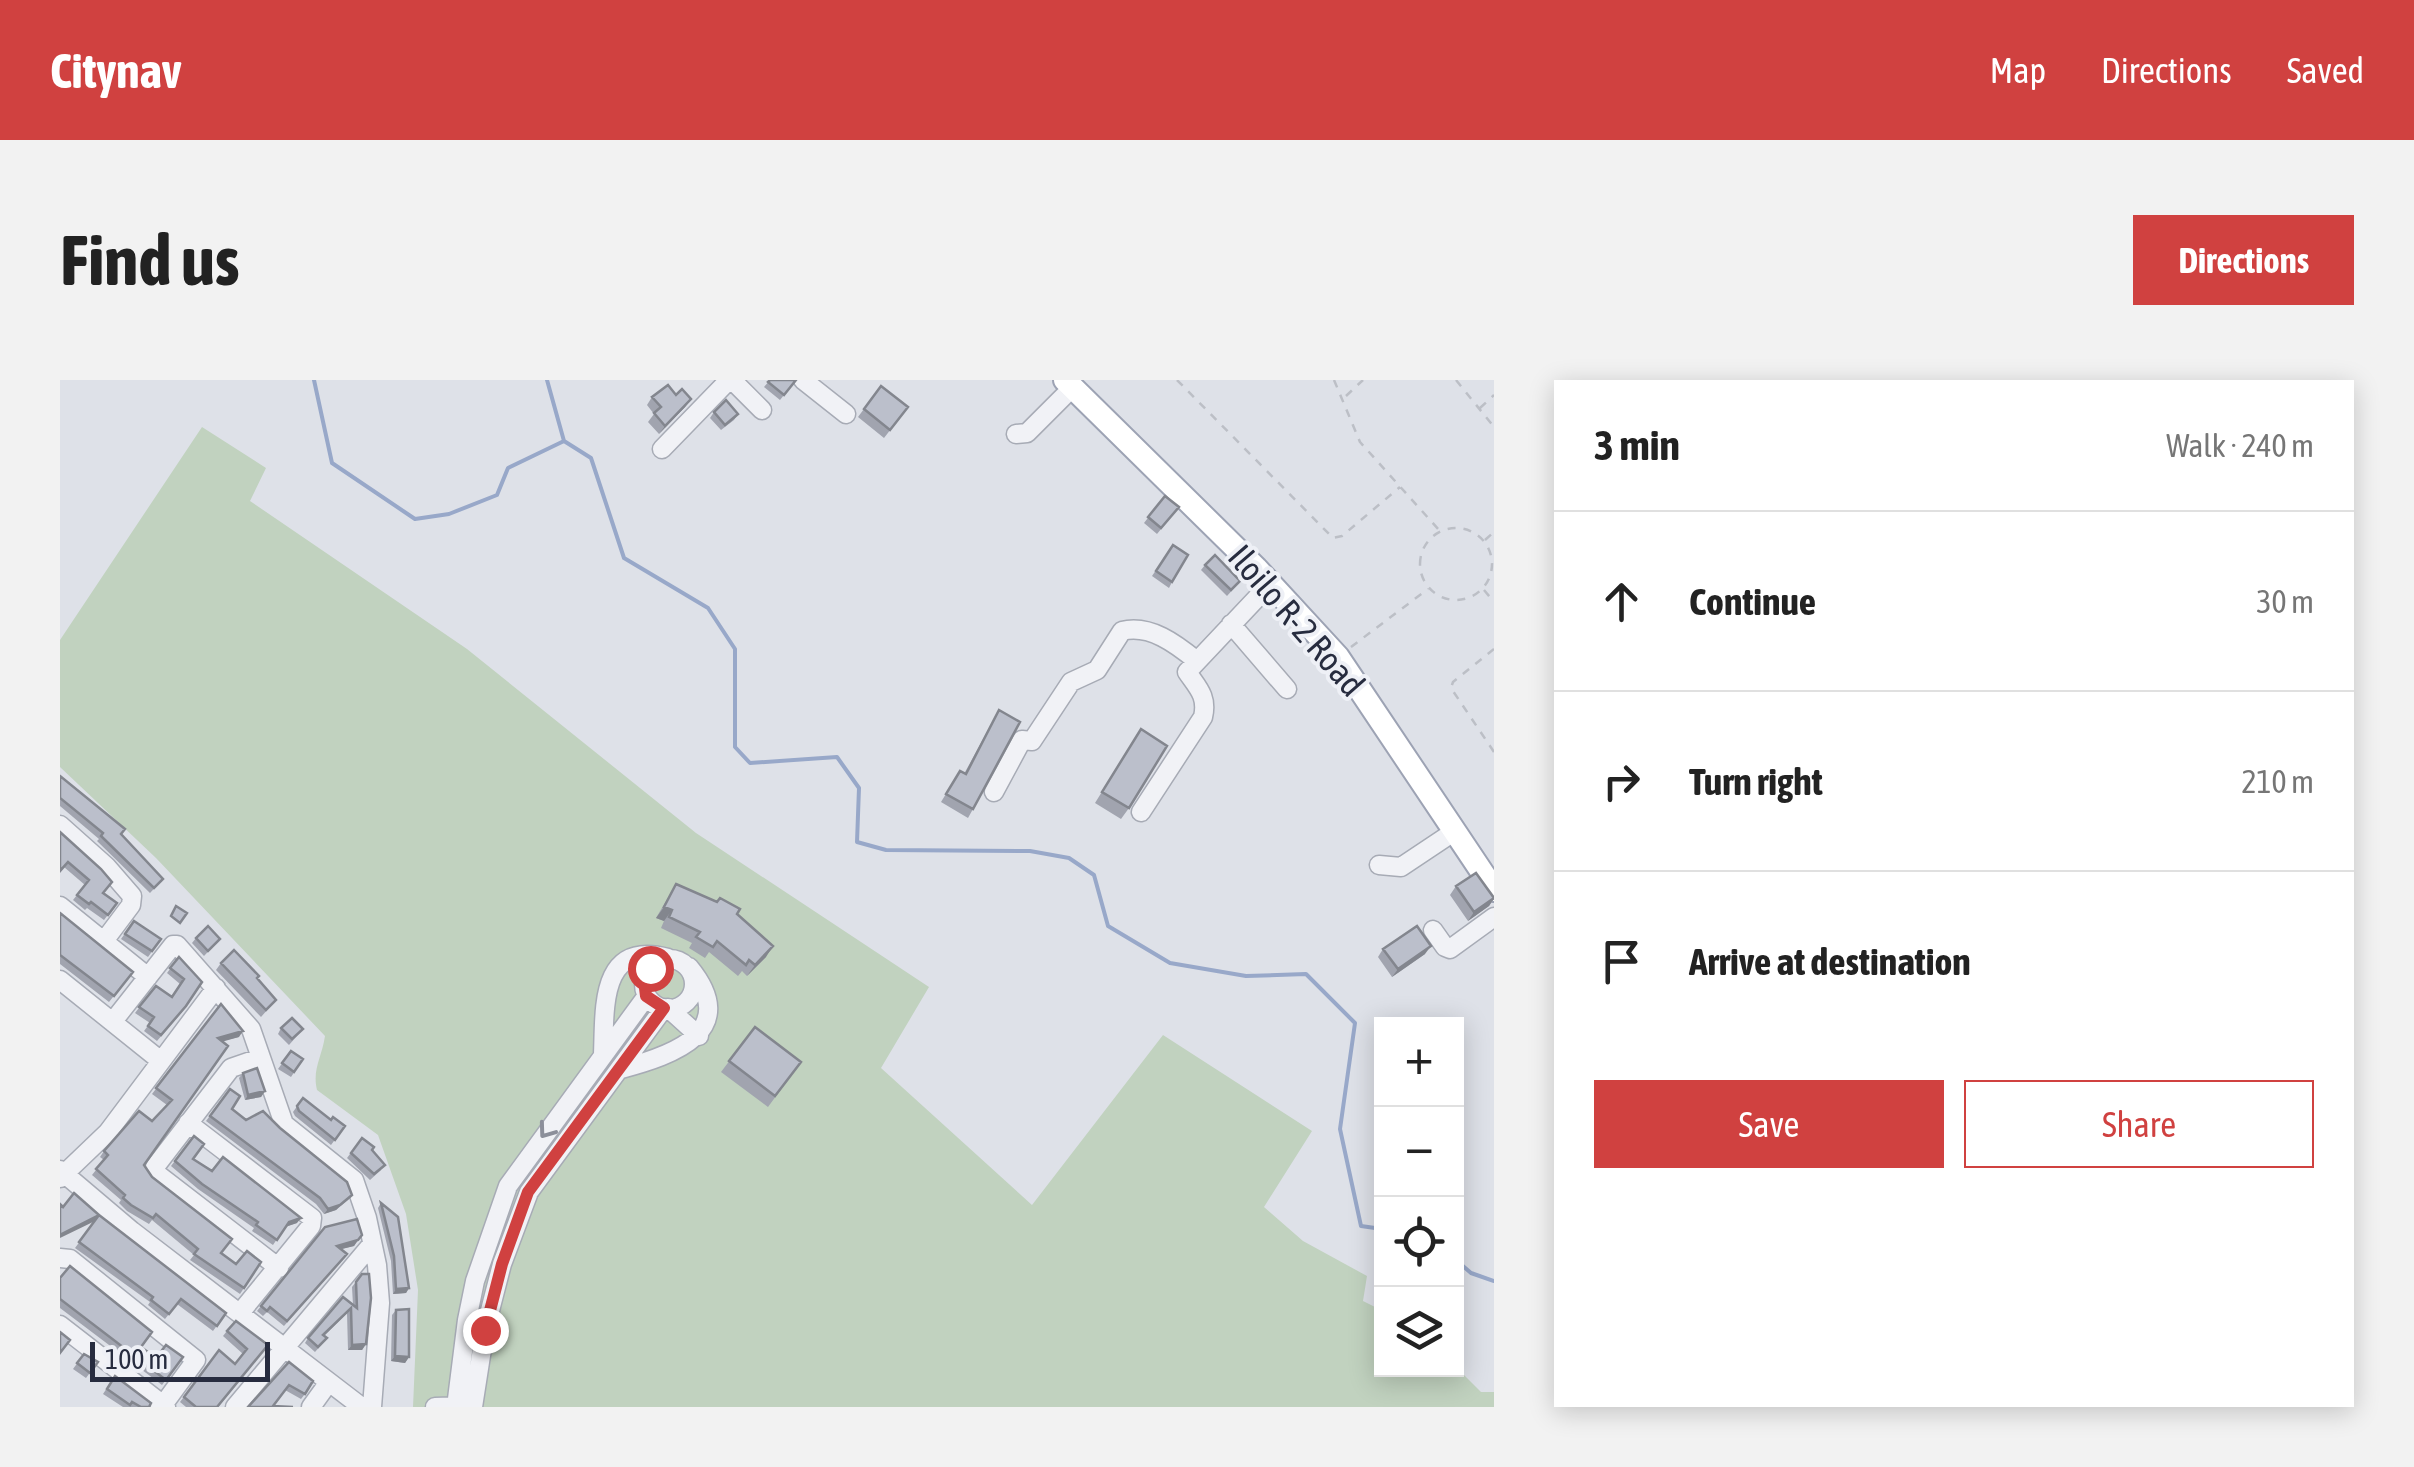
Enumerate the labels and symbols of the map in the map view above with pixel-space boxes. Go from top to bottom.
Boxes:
street label: Iloilo R-2 Road [1221,536,1373,704]
route start [628,946,674,992]
one-way arrow [541,1120,558,1138]
route end [463,1308,509,1354]
scale bar [90,1337,270,1381]

